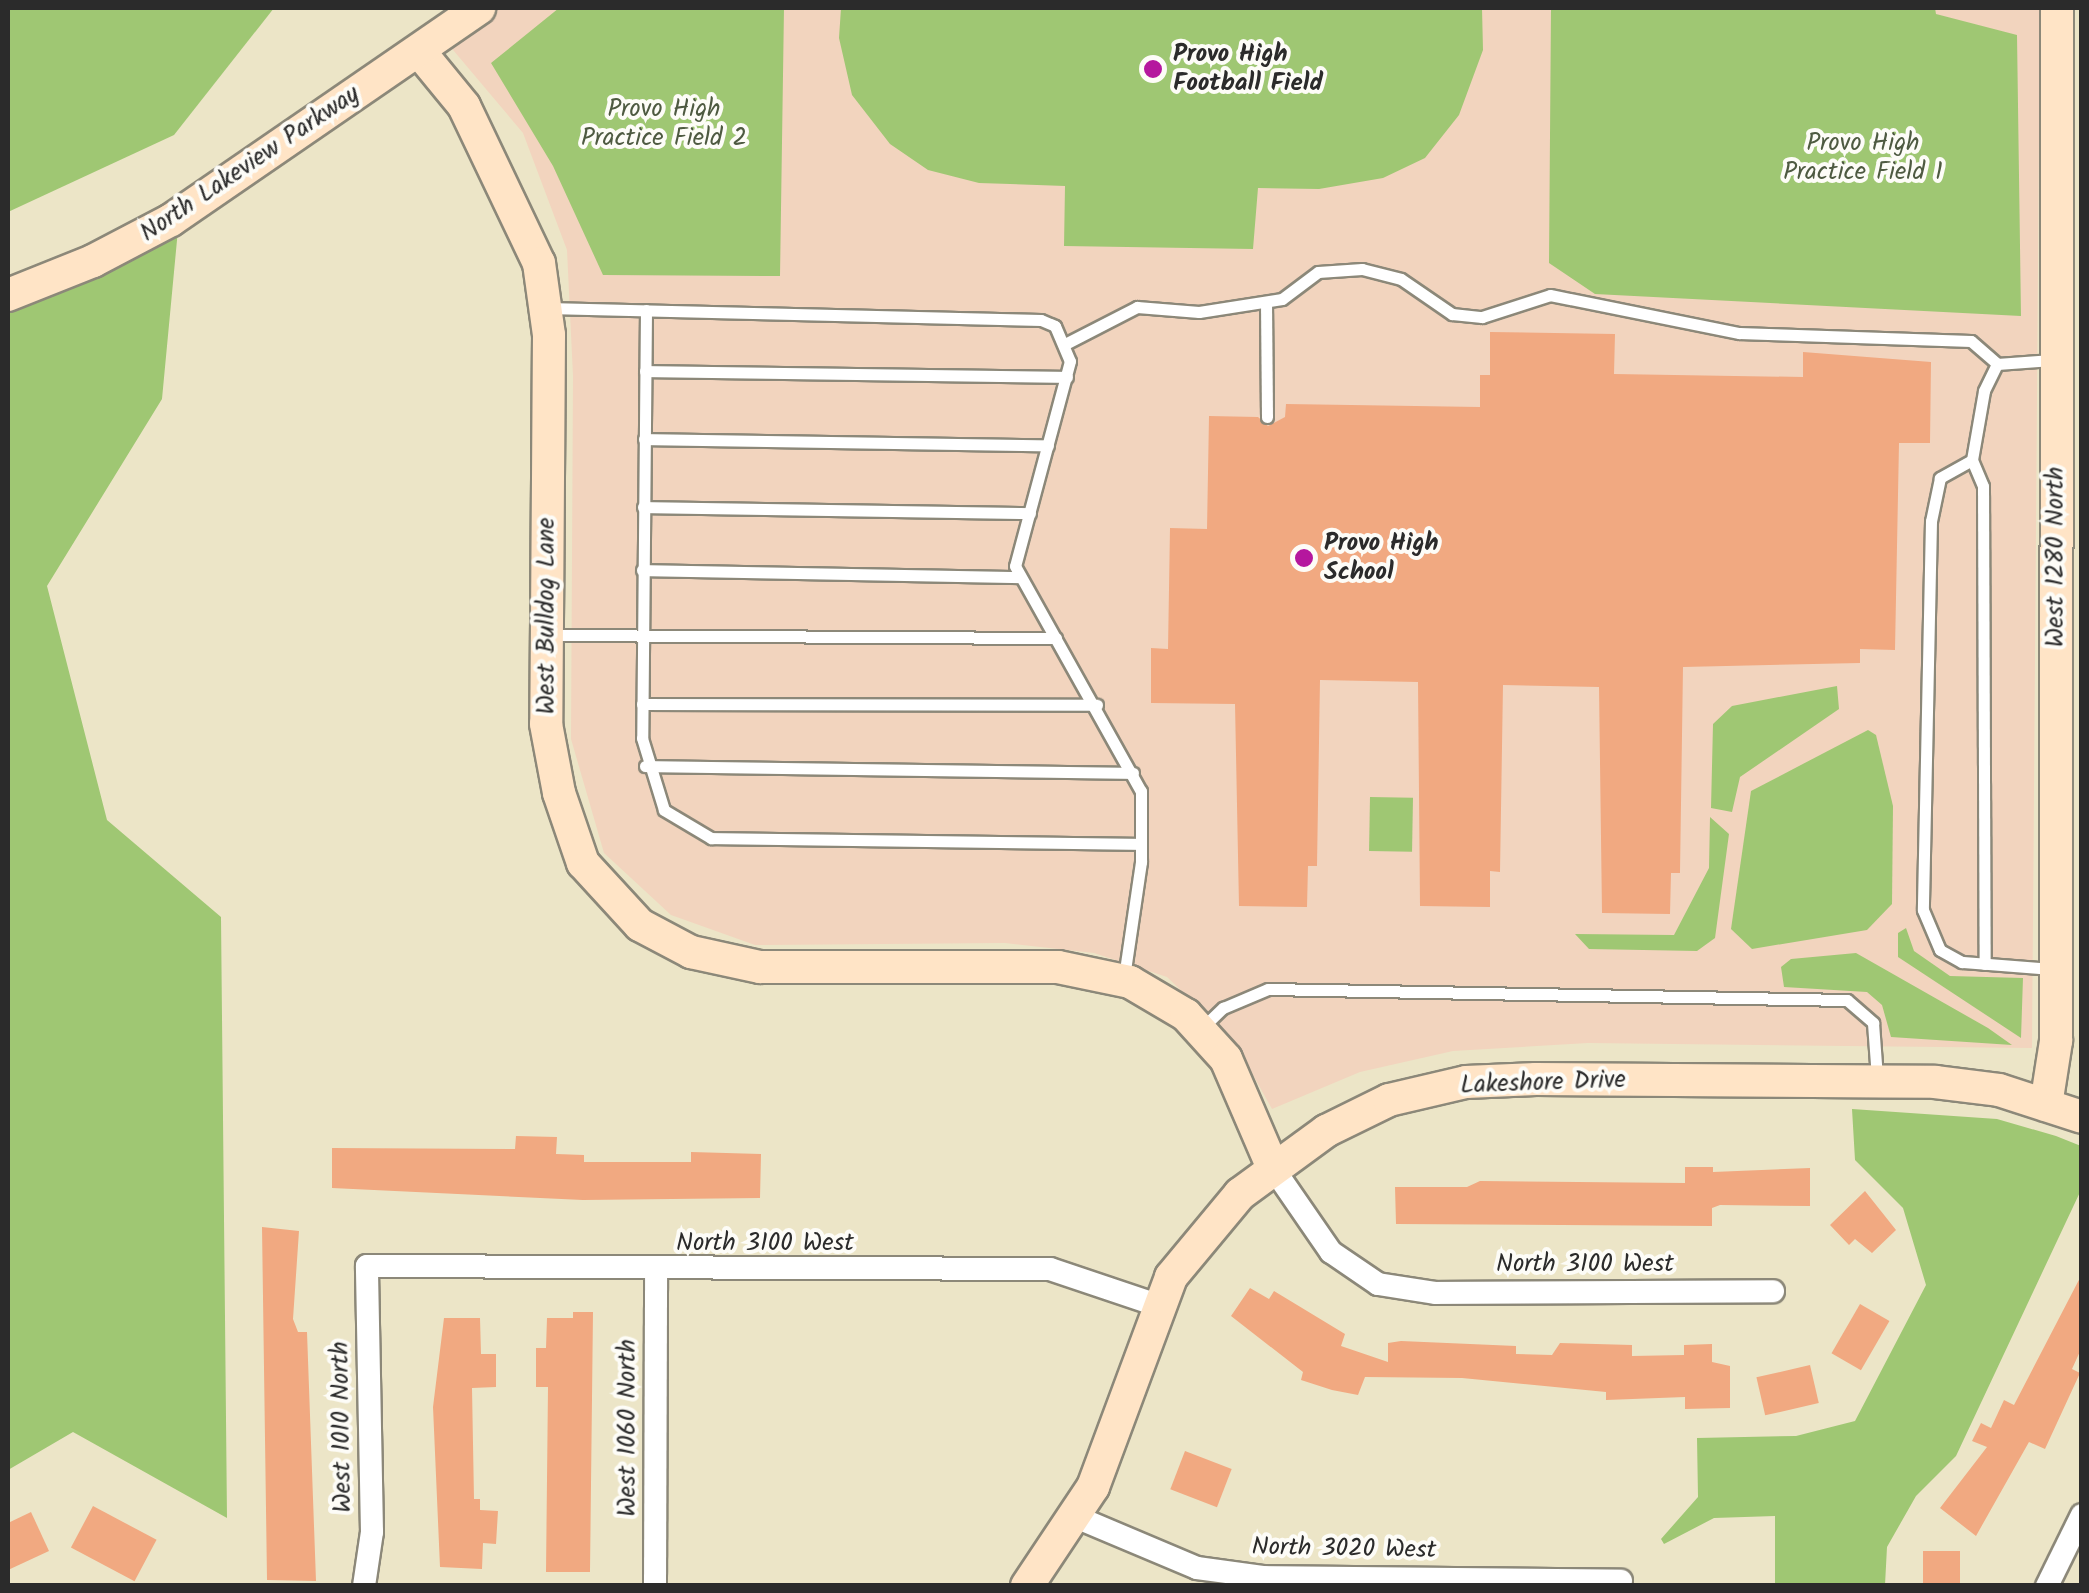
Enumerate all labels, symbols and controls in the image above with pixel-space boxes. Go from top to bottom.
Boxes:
place label: Provo High Football Field [1173,40,1323,99]
marker: Provo High Football Field [1142,58,1164,80]
street label: North Lakeview Parkway [135,79,365,249]
park label: Provo High Practice Field 2 [581,95,747,154]
park label: Provo High Practice Field 1 [1783,129,1943,188]
street label: West 1280 North [2041,467,2071,647]
street label: West Bulldog Lane [532,518,562,714]
place label: Provo High School [1324,529,1439,588]
marker: Provo High School [1293,547,1315,569]
street label: Lakeshore Drive [1460,1065,1626,1101]
street label: North 3100 West [676,1228,854,1258]
street label: North 3100 West [1496,1249,1674,1279]
street label: West 1060 North [613,1339,643,1517]
street label: West 1010 North [326,1341,358,1513]
street label: North 3020 West [1251,1532,1437,1566]

